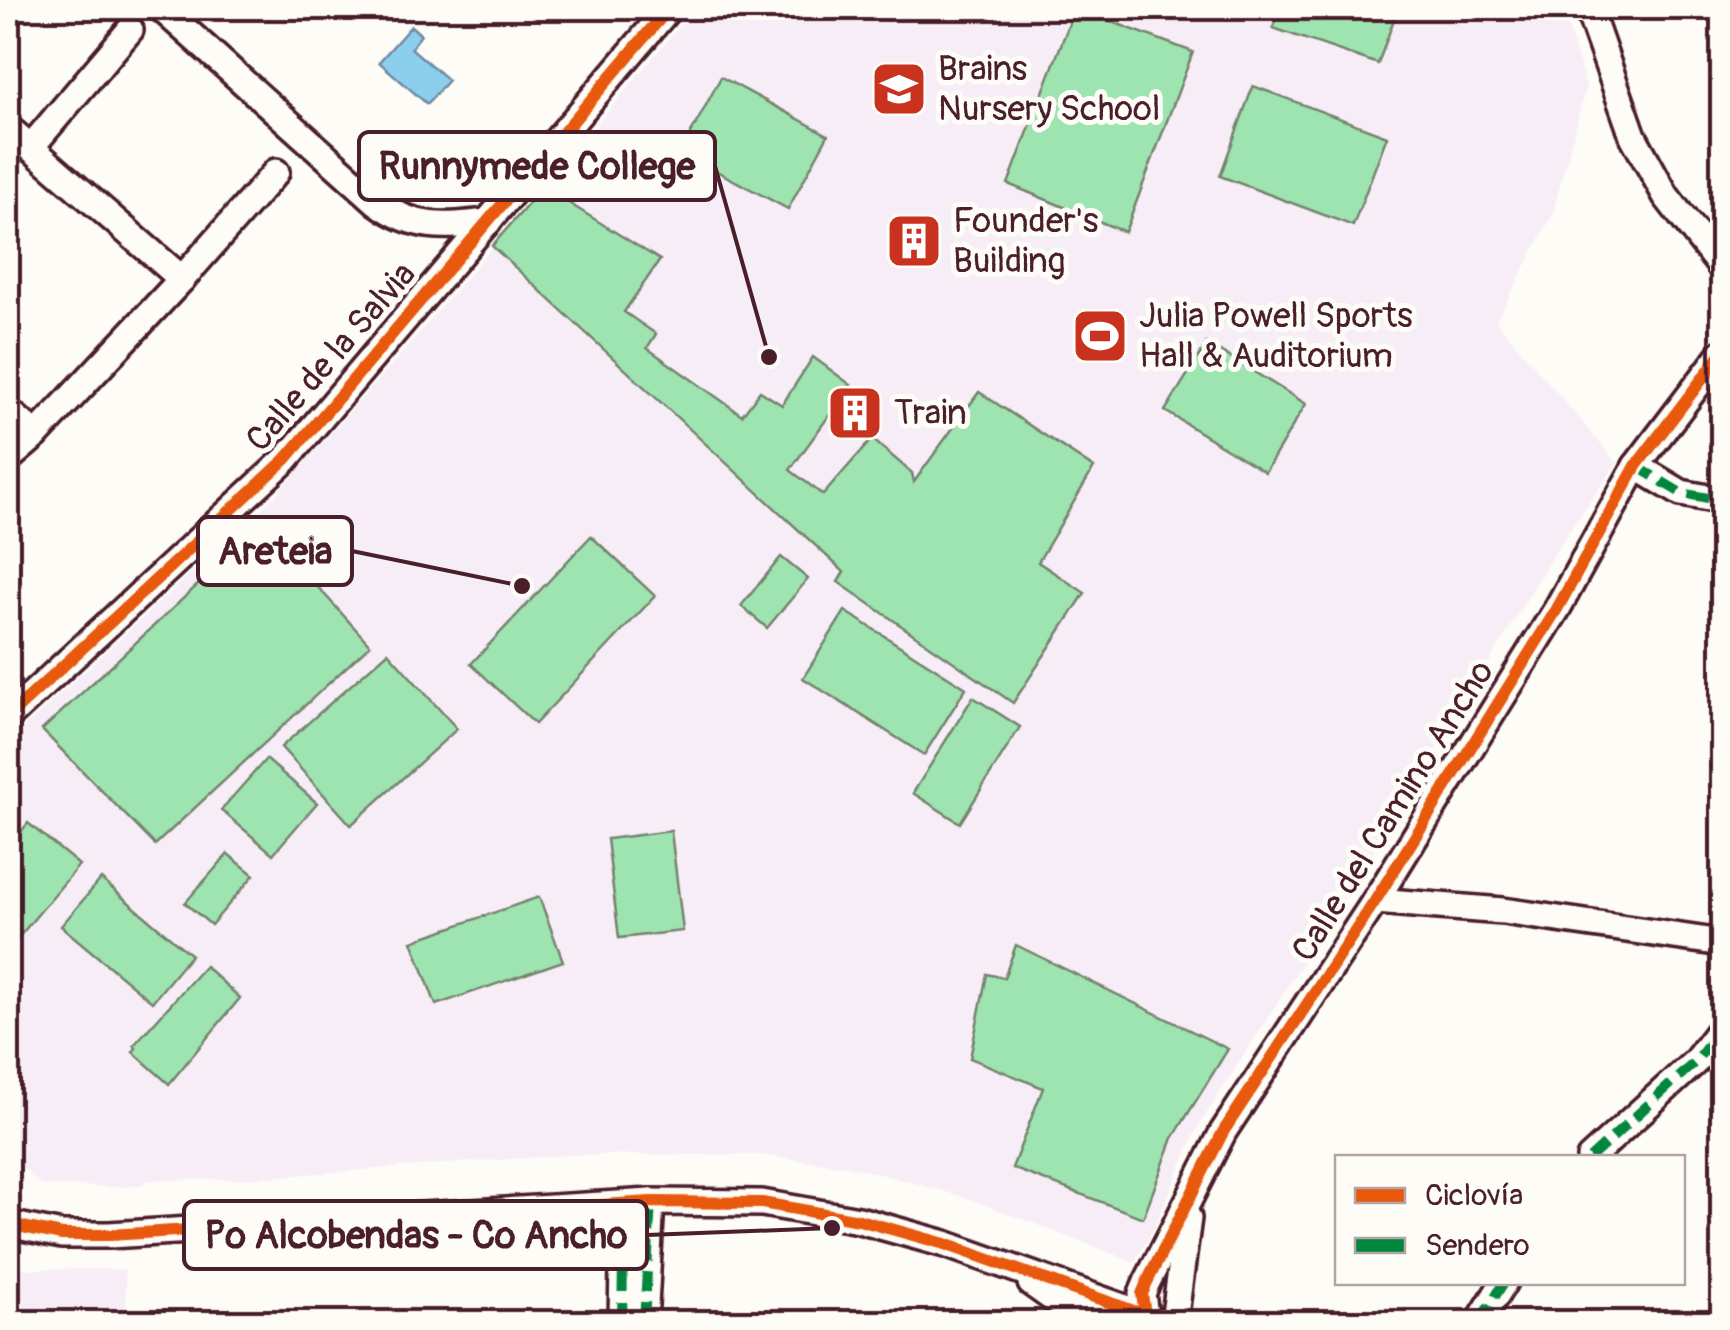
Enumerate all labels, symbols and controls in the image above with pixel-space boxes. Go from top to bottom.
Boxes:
place label: Brains Nursery School [938,47,1160,131]
school or university icon: Brains Nursery School [869,59,929,119]
callout: Runnymede College [359,132,715,200]
text: Runnymede College [379,143,697,191]
place label: Founder's Building [953,199,1099,283]
building icon: Founder's Building [884,211,944,271]
street label: Calle de la Salvia [237,253,425,461]
place label: Julia Powell Sports Hall & Auditorium [1139,294,1413,378]
sports icon: Julia Powell Sports Hall & Auditorium [1070,306,1130,366]
building icon: Train [825,383,885,443]
place label: Train [894,391,967,435]
callout: Areteia [198,517,352,585]
text: Areteia [218,528,332,576]
street label: Calle del Camino Ancho [1282,652,1504,970]
legend [1335,1155,1685,1285]
text: Ciclovía [1425,1177,1523,1214]
callout: Pº Alcobendas - Cº Ancho [184,1201,647,1269]
text: Pº Alcobendas - Cº Ancho [205,1212,627,1260]
text: Sendero [1425,1227,1530,1264]

